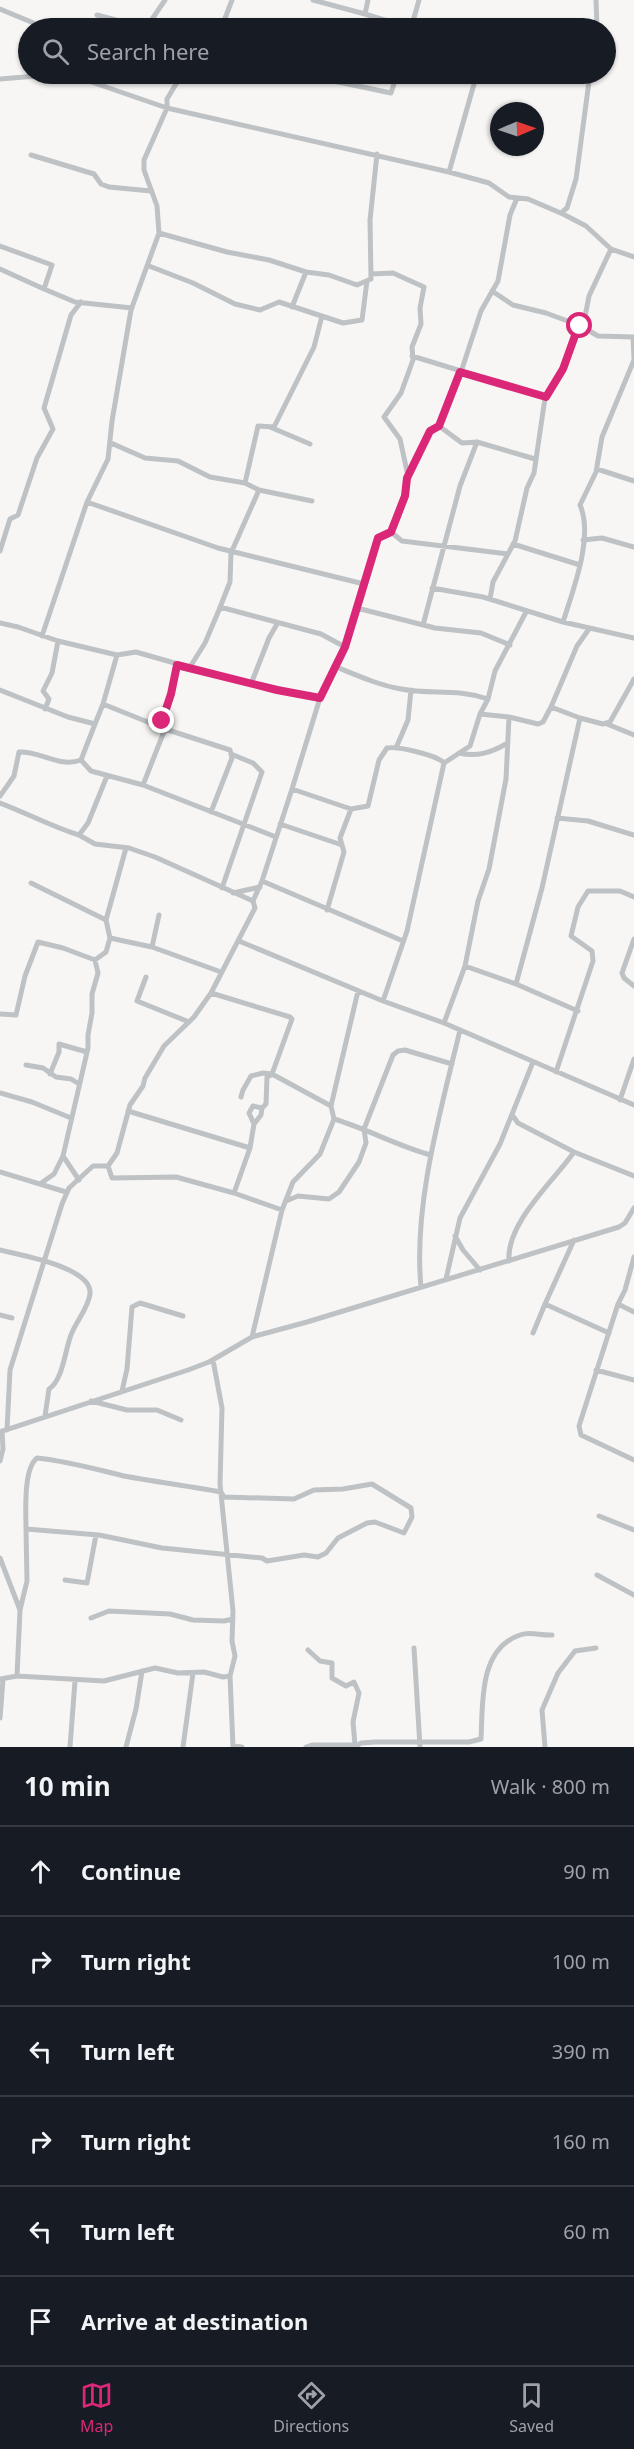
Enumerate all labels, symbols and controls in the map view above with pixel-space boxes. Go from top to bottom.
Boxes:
search box [18,18,616,84]
icon: search [39,35,72,68]
text: Search here [87,36,209,66]
north arrow [490,102,544,156]
route start [566,312,592,338]
route end [148,707,174,733]
text: 10 min [24,1768,111,1804]
text: Walk · 800 m [491,1773,610,1800]
icon: ahead [24,1855,57,1888]
text: Continue [81,1856,181,1886]
text: 90 m [563,1858,610,1885]
icon: right [24,1945,57,1978]
text: Turn right [81,1946,191,1976]
text: 100 m [552,1948,610,1975]
icon: left [24,2035,57,2068]
text: Turn left [81,2036,175,2066]
text: 390 m [552,2038,610,2065]
icon: right [24,2125,57,2158]
text: Turn right [81,2126,191,2156]
text: 160 m [552,2128,610,2155]
icon: left [24,2215,57,2248]
text: Turn left [81,2216,175,2246]
text: 60 m [563,2218,610,2245]
icon: arrive [24,2305,57,2338]
text: Arrive at destination [81,2306,308,2336]
tab: Map [80,2379,113,2437]
tab: Directions [273,2379,349,2437]
tab: Saved [509,2379,554,2437]

